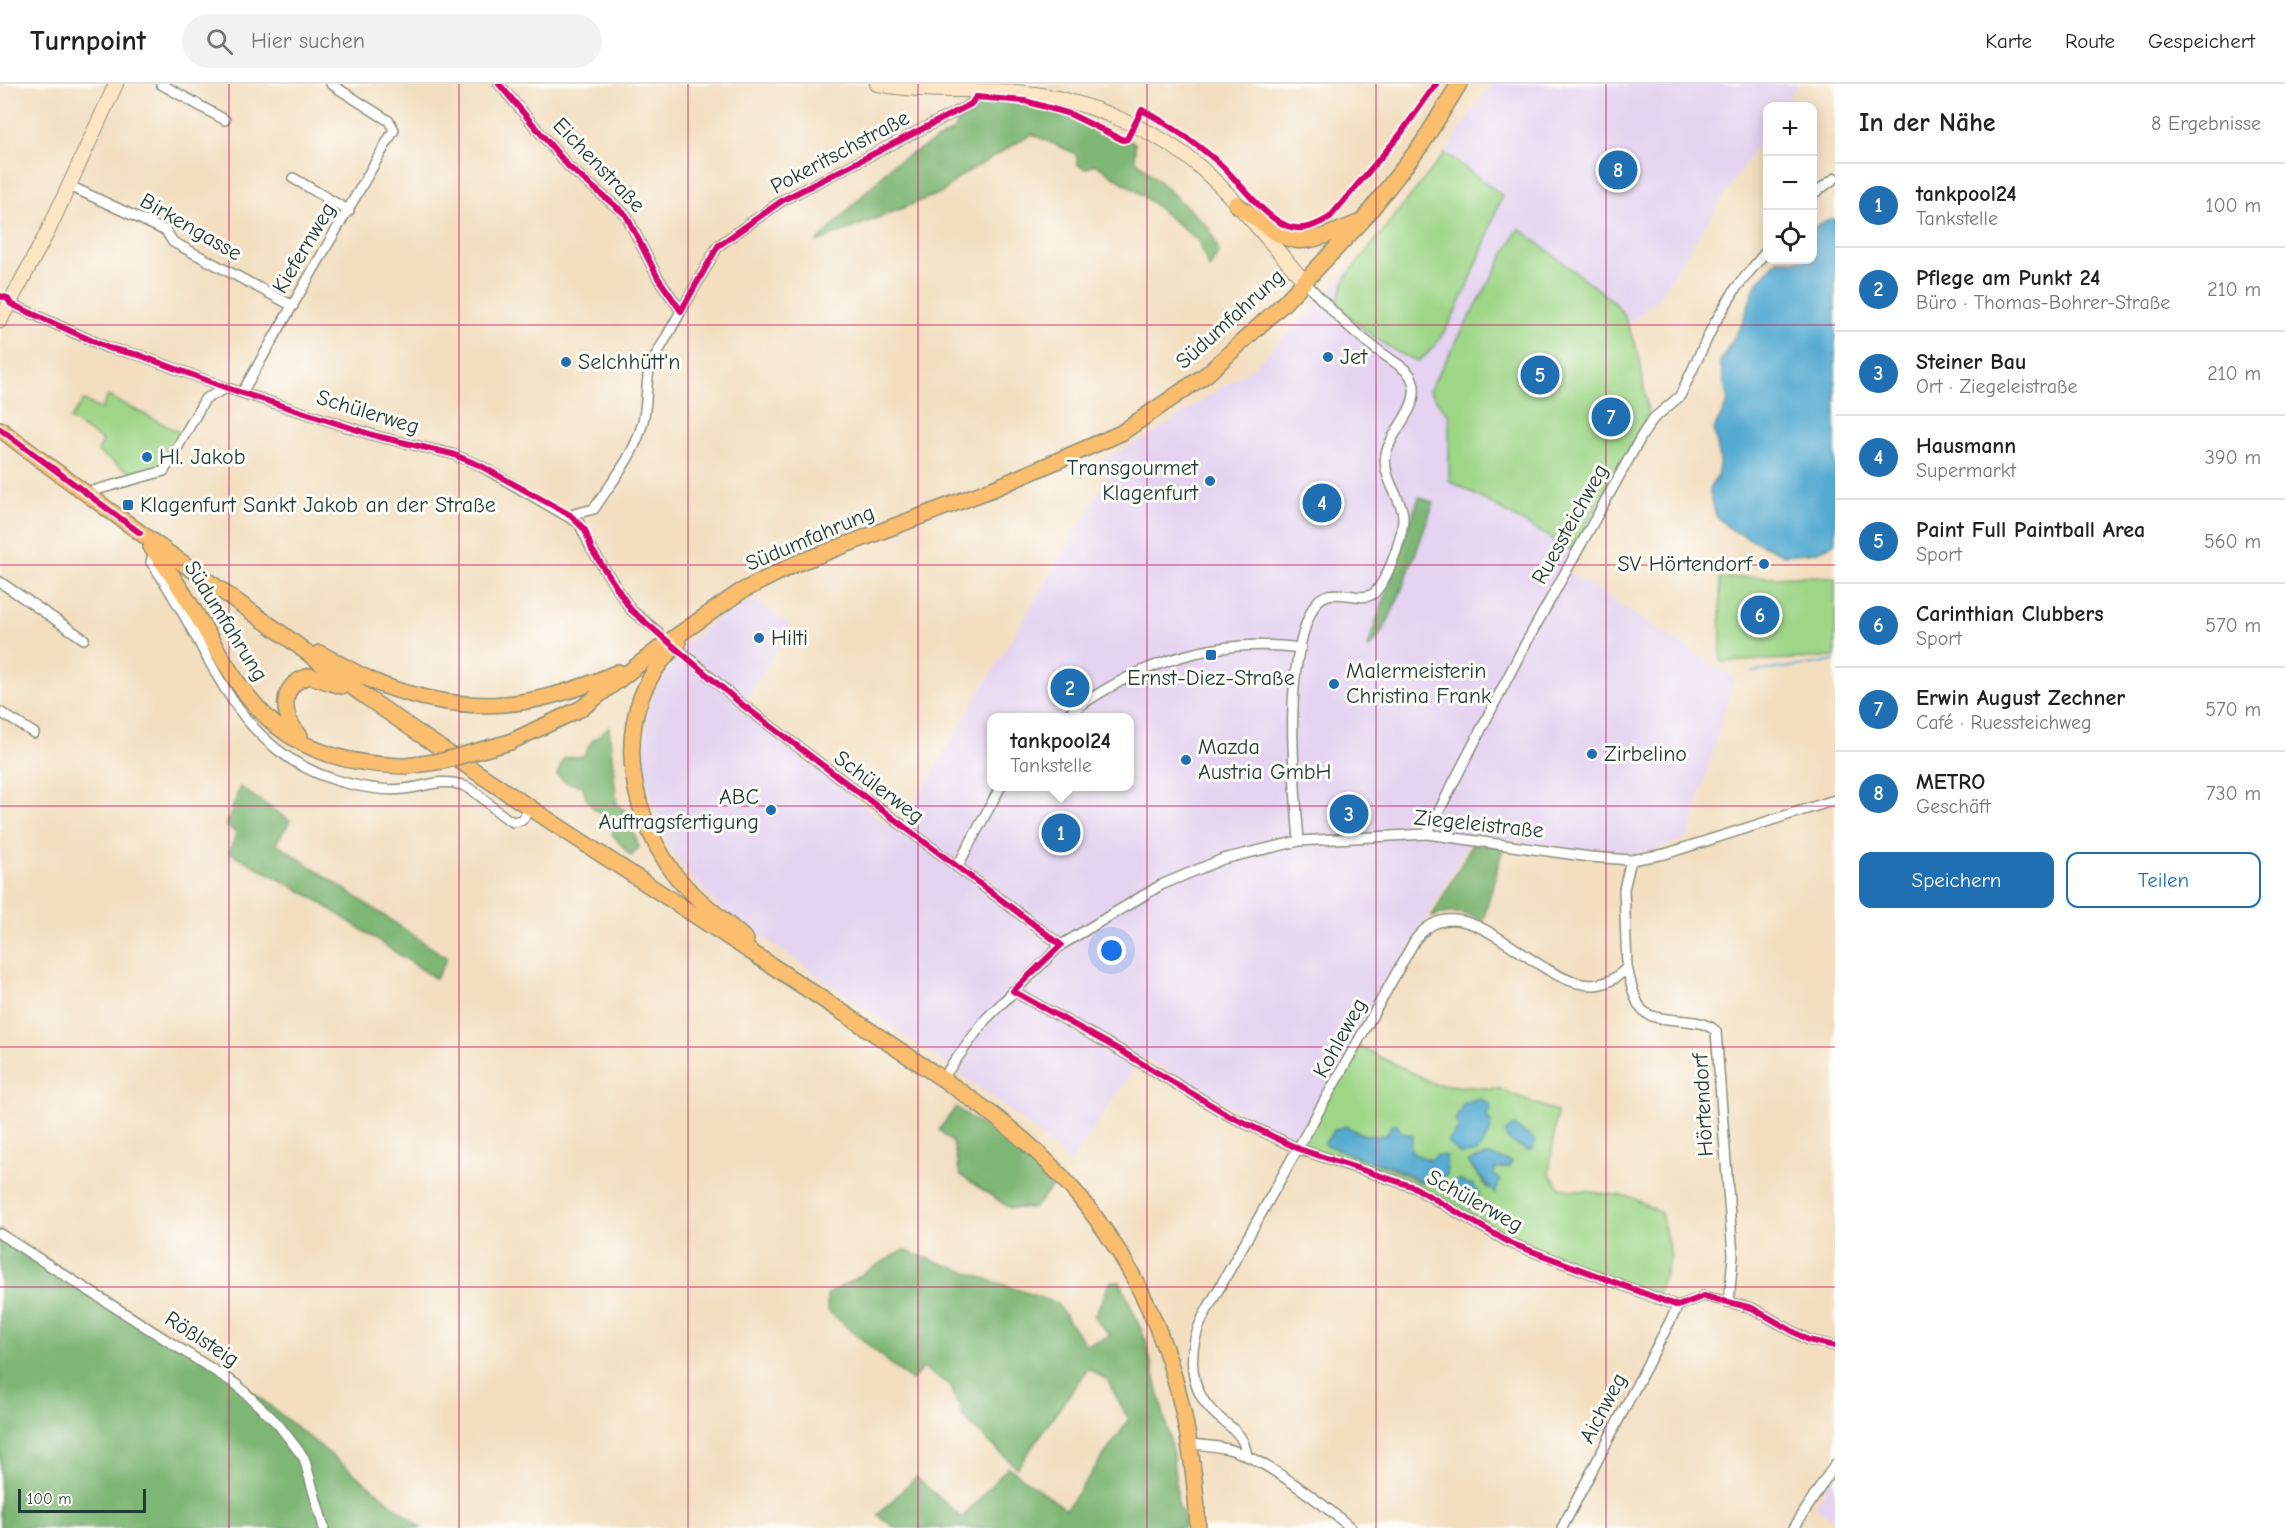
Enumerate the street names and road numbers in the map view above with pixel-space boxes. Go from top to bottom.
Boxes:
street label: Pokeritschstraße [766,105,914,199]
street label: Eichenstraße [547,112,651,218]
street label: Birkengasse [136,187,246,267]
street label: Kiefernweg [267,198,341,298]
street label: Südumfahrung [1170,263,1290,375]
street label: Schülerweg [314,384,422,440]
street label: Ruessteichweg [1526,459,1614,589]
street label: Südumfahrung [742,499,878,577]
street label: Südumfahrung [179,556,273,686]
street label: Schülerweg [829,745,929,829]
street label: Ziegeleistraße [1413,804,1545,844]
street label: Kohleweg [1308,994,1372,1082]
street label: Hörtendorf [1687,1051,1719,1157]
street label: Schülerweg [1422,1164,1528,1238]
street label: Rößlsteig [160,1305,244,1373]
street label: Aichweg [1574,1369,1632,1447]

